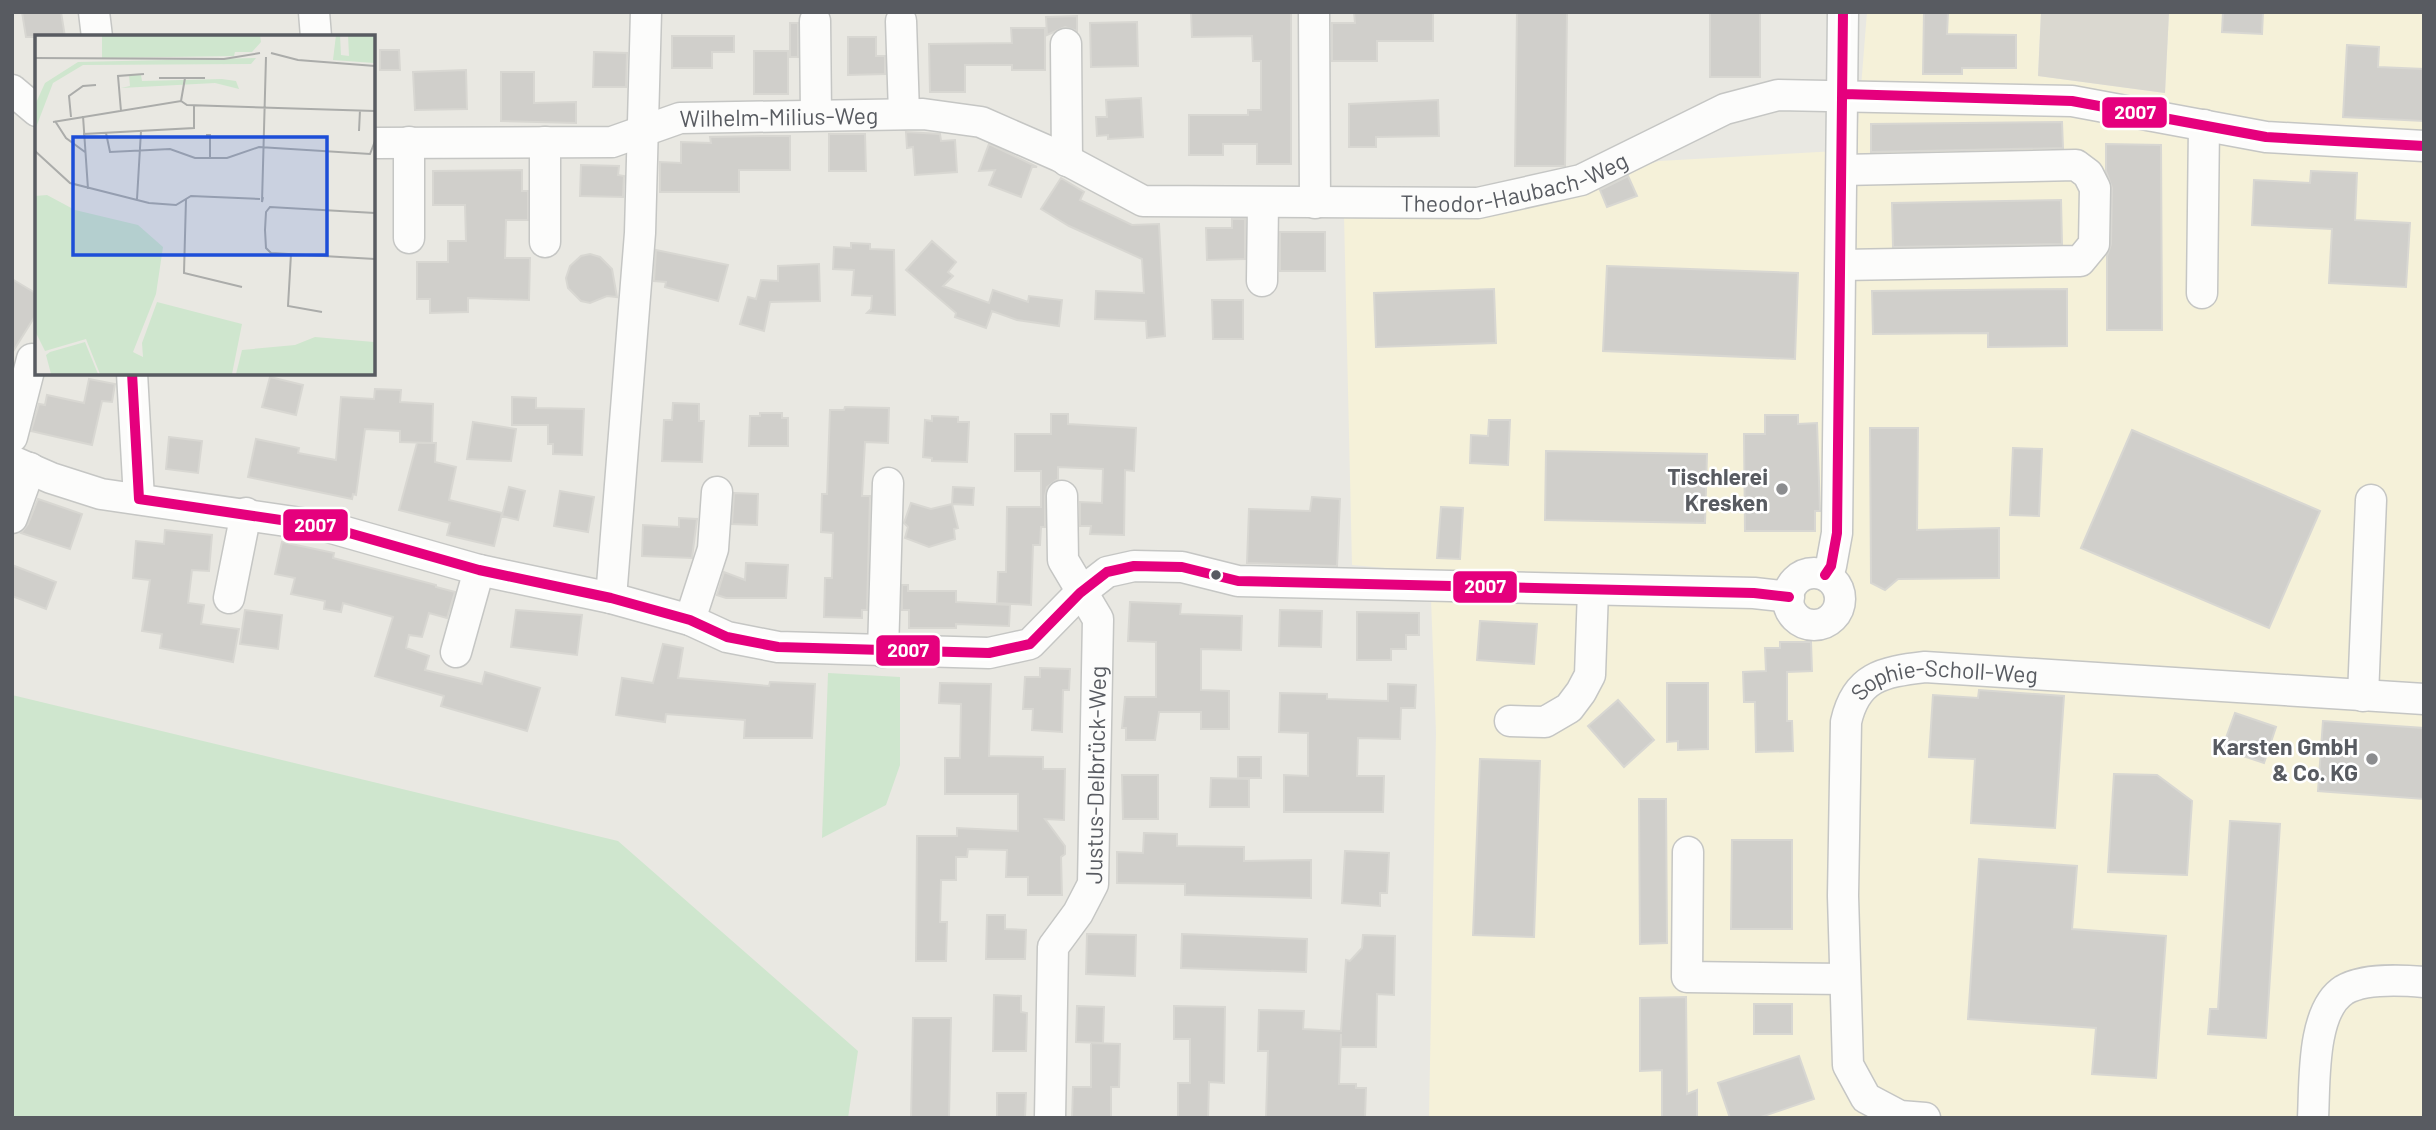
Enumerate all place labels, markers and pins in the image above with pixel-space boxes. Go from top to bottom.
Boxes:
place label: Tischlerei Kresken [1667,462,1768,516]
marker: Tischlerei Kresken [1774,481,1790,497]
unlabelled marker [1209,568,1223,582]
place label: Karsten GmbH & Co. KG [2212,732,2358,786]
marker: Karsten GmbH & Co. KG [2364,751,2380,767]

